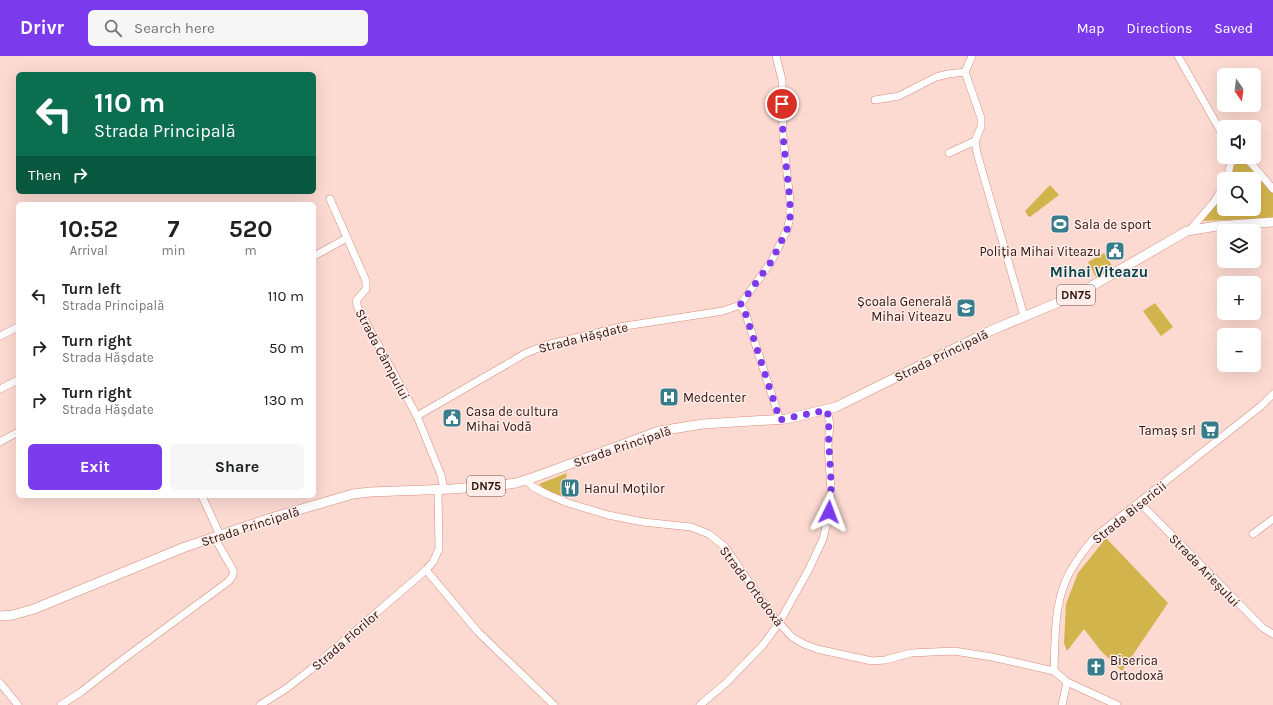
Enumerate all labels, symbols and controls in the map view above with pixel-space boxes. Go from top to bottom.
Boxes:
search box [88,10,368,46]
text: Drivr [20,17,64,39]
icon: search [102,17,124,39]
text: Search here [134,19,215,37]
text: Map [1077,20,1105,37]
text: Directions [1127,20,1192,37]
text: Saved [1214,20,1253,37]
north arrow [1217,68,1261,112]
map controls [1217,68,1261,372]
text: 110 m [94,86,165,119]
pin [765,87,799,121]
icon: left [28,88,80,140]
icon: arrive [771,93,793,115]
text: Strada Principală [94,120,236,142]
button: sound [1217,120,1261,164]
icon: right [69,164,91,186]
text: Then [28,166,61,184]
button: search [1217,172,1261,216]
sports icon: Sala de sport [1049,213,1071,235]
text: 10:52 [59,215,118,243]
text: 7 [168,215,179,243]
text: 520 [229,215,273,243]
place label: Sala de sport [1074,217,1152,232]
button: layers [1217,224,1261,268]
public building icon: Poliția Mihai Viteazu [1104,240,1126,262]
text: Arrival [70,243,108,258]
text: min [162,243,185,258]
text: m [245,243,257,258]
place label: Poliția Mihai Viteazu [979,244,1101,259]
district label: Mihai Viteazu [1050,263,1148,281]
button: + [1217,276,1261,320]
text: Turn left [62,280,121,298]
icon: left [28,285,50,307]
road number: DN75 [1057,285,1095,305]
text: 110 m [268,287,304,305]
place label: Școala Generală Mihai Viteazu [857,294,952,324]
school or university icon: Școala Generală Mihai Viteazu [955,297,977,319]
text: Strada Principală [62,298,164,313]
street label: Strada Câmpului [352,306,413,402]
street label: Strada Hășdate [537,319,630,356]
street label: Strada Principală [892,326,990,385]
button: − [1217,328,1261,372]
text: Turn right [62,332,132,350]
icon: right [28,337,50,359]
text: 50 m [269,339,304,357]
text: Strada Hășdate [62,350,154,365]
text: Turn right [62,384,132,402]
hospital icon: Medcenter [658,386,680,408]
icon: right [28,389,50,411]
place label: Medcenter [683,390,746,405]
text: 130 m [264,391,304,409]
text: Strada Hășdate [62,402,154,417]
place label: Casa de cultura Mihai Vodă [466,404,559,434]
public building icon: Casa de cultura Mihai Vodă [441,407,463,429]
supermarket icon: Tamaș srl [1199,419,1221,441]
street label: Strada Principală [571,423,673,470]
place label: Tamaș srl [1139,423,1196,438]
button: Exit [28,444,162,490]
button: Share [170,444,304,490]
road number: DN75 [467,476,505,496]
restaurant icon: Hanul Moților [559,477,581,499]
street label: Strada Bisericii [1089,478,1169,547]
place label: Hanul Moților [584,481,665,496]
position arrow [808,491,850,533]
street label: Strada Principală [199,504,301,549]
street label: Strada Arieșului [1166,531,1243,610]
street label: Strada Ortodoxă [717,543,787,629]
street label: Strada Florilor [309,607,382,674]
place label: Biserica Ortodoxă [1110,653,1164,683]
church icon: Biserica Ortodoxă [1085,656,1107,678]

